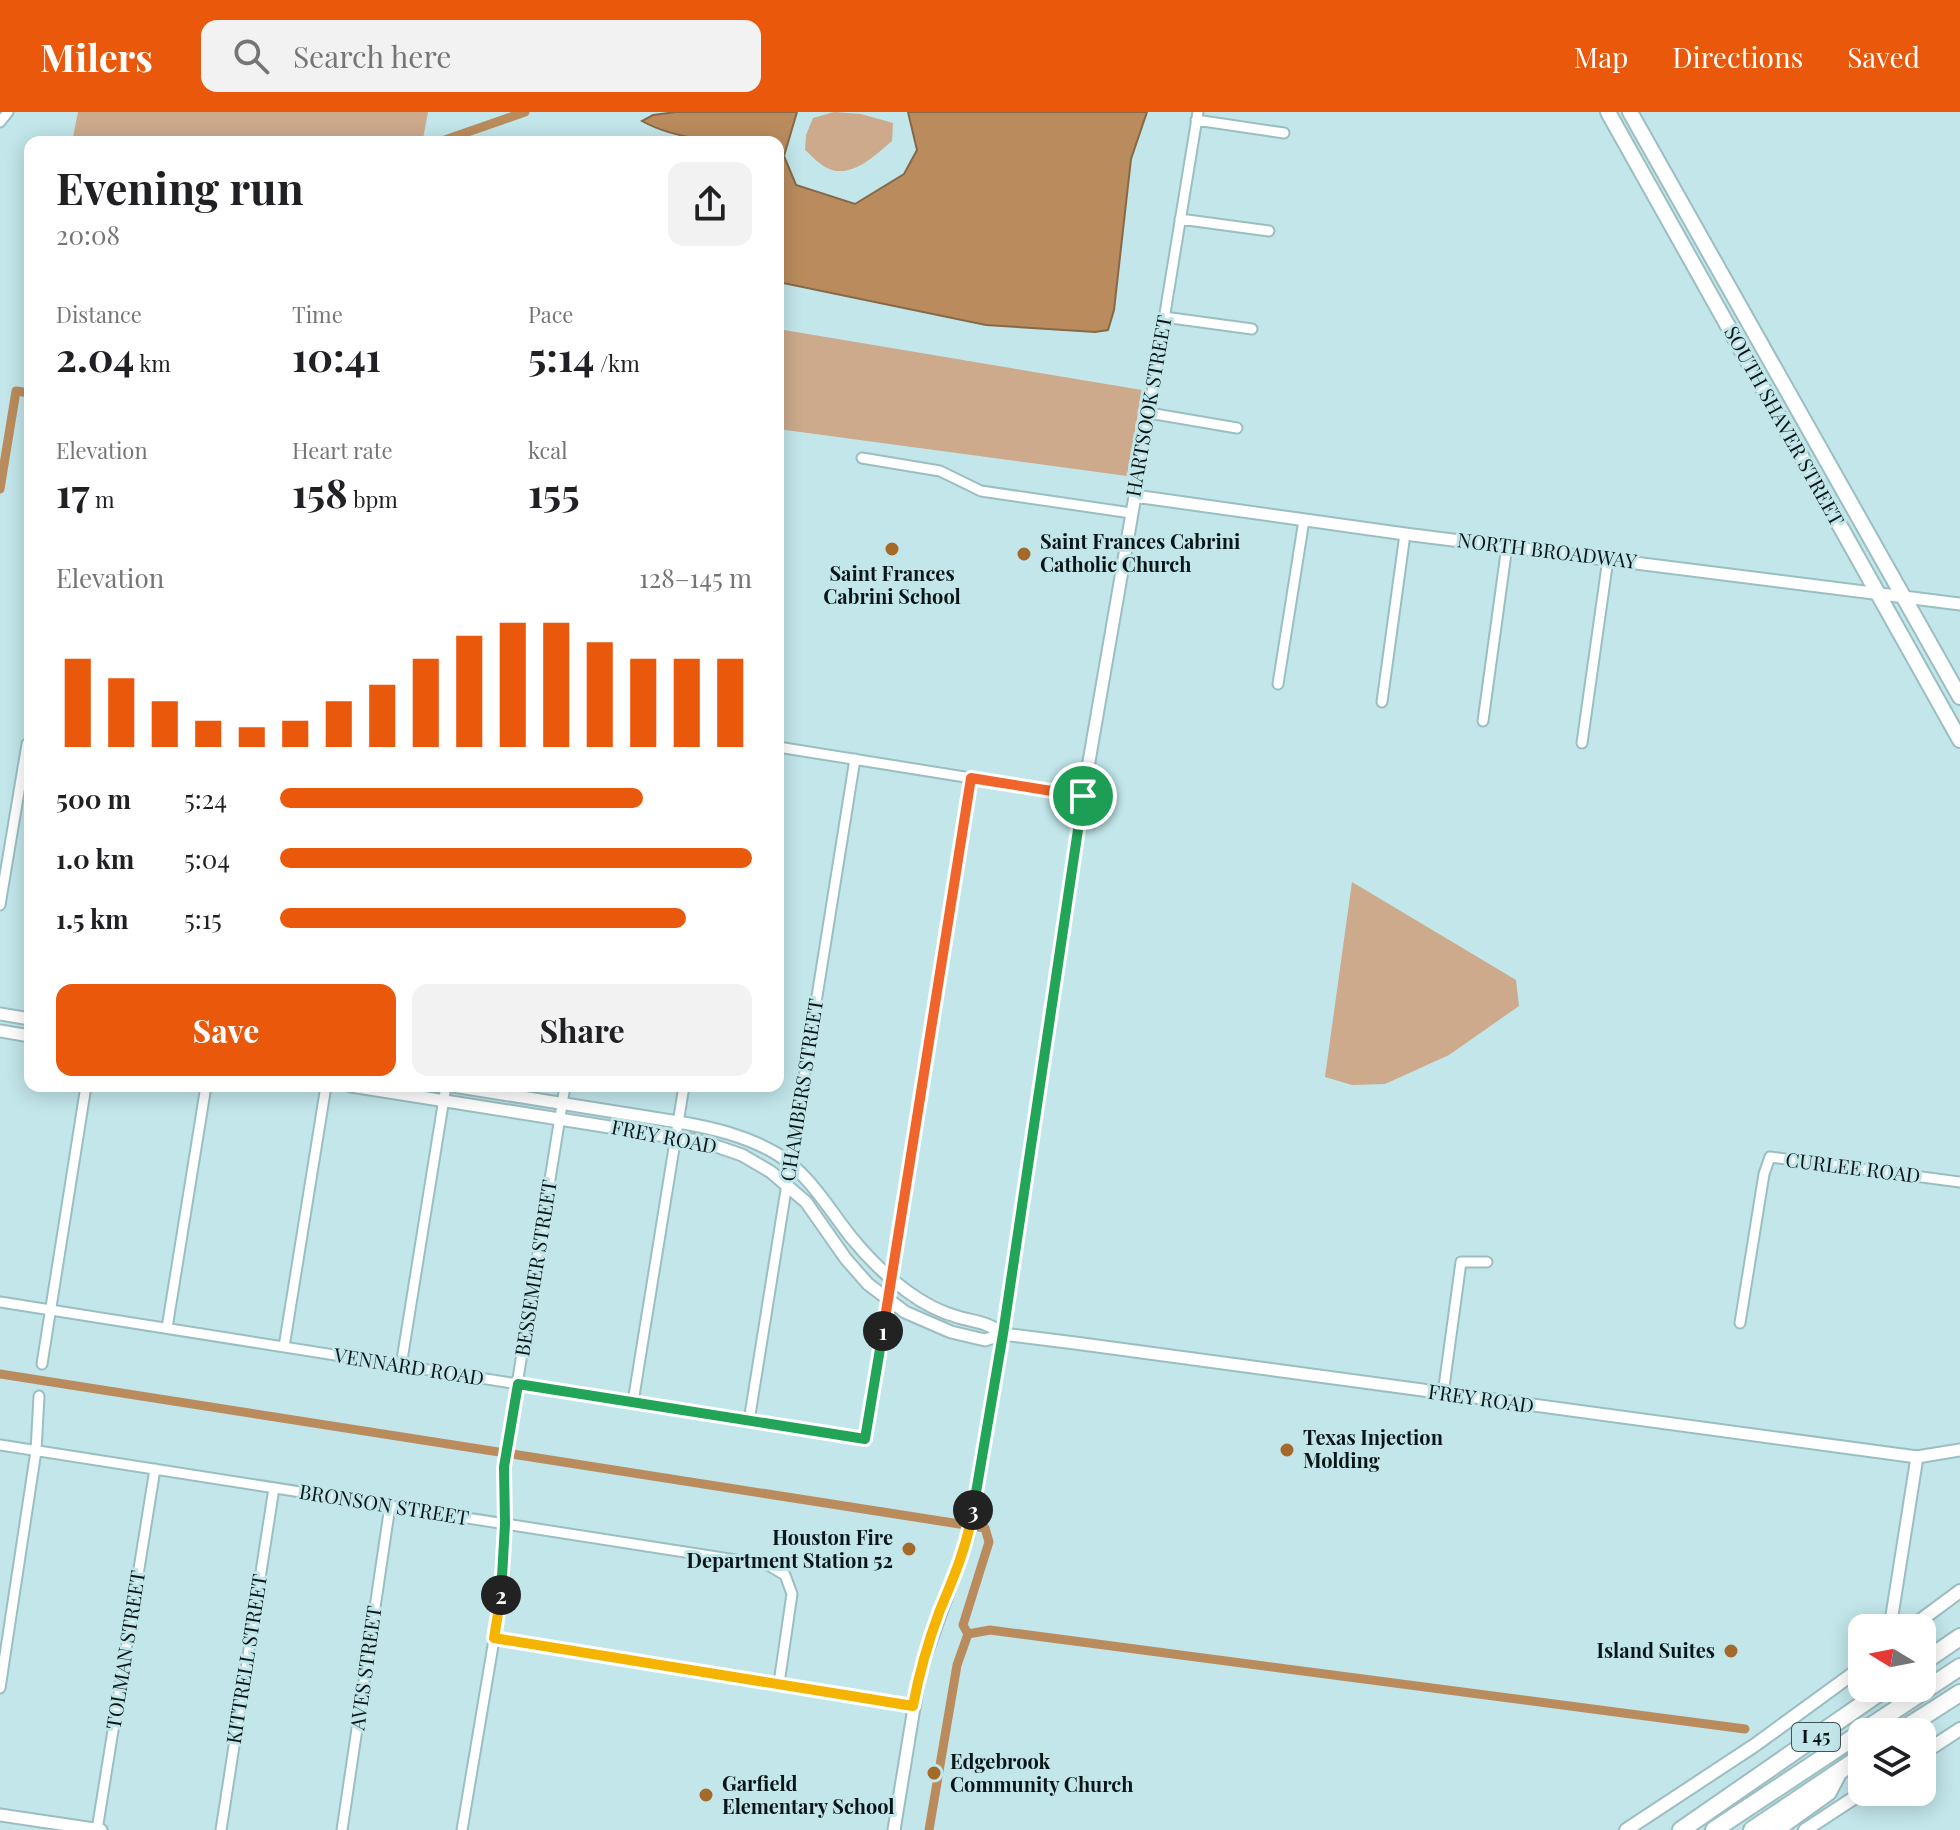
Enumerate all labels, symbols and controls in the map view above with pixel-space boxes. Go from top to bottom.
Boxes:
search box [201,20,761,92]
text: Milers [40,31,153,82]
icon: search [229,34,273,78]
text: Search here [293,36,452,76]
text: Map [1574,38,1628,75]
text: Directions [1672,38,1803,75]
text: Saved [1847,38,1920,75]
text: Evening run [56,157,304,216]
button: share [668,162,752,246]
text: 20:08 [56,217,120,252]
text: Distance [56,299,142,329]
text: Time [292,299,343,329]
text: Pace [528,299,574,329]
street label: HARTSOOK STREET [1118,313,1177,499]
street label: SOUTH SHAVER STREET [1719,320,1852,530]
text: 2.04 [56,329,134,382]
text: 10:41 [292,329,381,382]
text: 5:14 [528,329,594,382]
text: km [134,348,171,378]
text: /km [594,348,640,378]
text: Elevation [56,435,148,465]
text: Heart rate [292,435,393,465]
text: kcal [528,435,567,465]
text: 17 [56,465,90,518]
text: 158 [292,465,348,518]
text: 155 [528,465,580,518]
text: m [90,484,115,514]
text: bpm [348,484,398,514]
street label: NORTH BROADWAY [1456,525,1639,574]
place label: Saint Frances Cabrini Catholic Church [1040,527,1240,577]
marker: Saint Frances Cabrini School [883,540,901,558]
marker: Saint Frances Cabrini Catholic Church [1015,545,1033,563]
place label: Saint Frances Cabrini School [823,559,961,609]
text: Elevation [56,560,164,595]
text: 128–145 m [639,560,752,595]
pin [1049,762,1117,830]
icon: arrive [1061,774,1105,818]
text: 500 m [56,781,131,816]
text: 5:24 [184,781,227,816]
text: 1.0 km [56,841,134,876]
text: 5:04 [184,841,230,876]
text: 1.5 km [56,901,129,936]
text: 5:15 [184,901,222,936]
button: Save [56,984,396,1076]
button: Share [412,984,752,1076]
street label: CHAMBERS STREET [773,996,828,1183]
street label: FREY ROAD [609,1112,719,1159]
street label: CURLEE ROAD [1784,1145,1922,1188]
street label: BESSEMER STREET [507,1177,562,1358]
pin: 1 [863,1311,903,1351]
text: 1 [879,1316,887,1346]
street label: VENNARD ROAD [331,1340,486,1391]
street label: FREY ROAD [1426,1377,1536,1418]
place label: Texas Injection Molding [1303,1423,1444,1473]
marker: Texas Injection Molding [1278,1441,1296,1459]
street label: BRONSON STREET [297,1477,471,1530]
pin: 3 [953,1490,993,1530]
text: 3 [968,1495,978,1525]
place label: Houston Fire Department Station 52 [686,1523,893,1573]
marker: Houston Fire Department Station 52 [900,1540,918,1558]
street label: TOLMAN STREET [99,1568,150,1731]
street label: KITTRELL STREET [219,1572,272,1745]
pin: 2 [481,1575,521,1615]
text: 2 [495,1580,507,1610]
street label: AVES STREET [342,1604,387,1733]
north arrow [1848,1614,1936,1702]
map controls [1848,1614,1936,1806]
place label: Island Suites [1596,1636,1715,1663]
marker: Island Suites [1722,1642,1740,1660]
button: layers [1848,1718,1936,1806]
road number: I 45 [1792,1723,1840,1751]
place label: Edgebrook Community Church [950,1747,1133,1797]
marker: Edgebrook Community Church [925,1764,943,1782]
place label: Garfield Elementary School [722,1769,895,1819]
marker: Garfield Elementary School [697,1786,715,1804]

